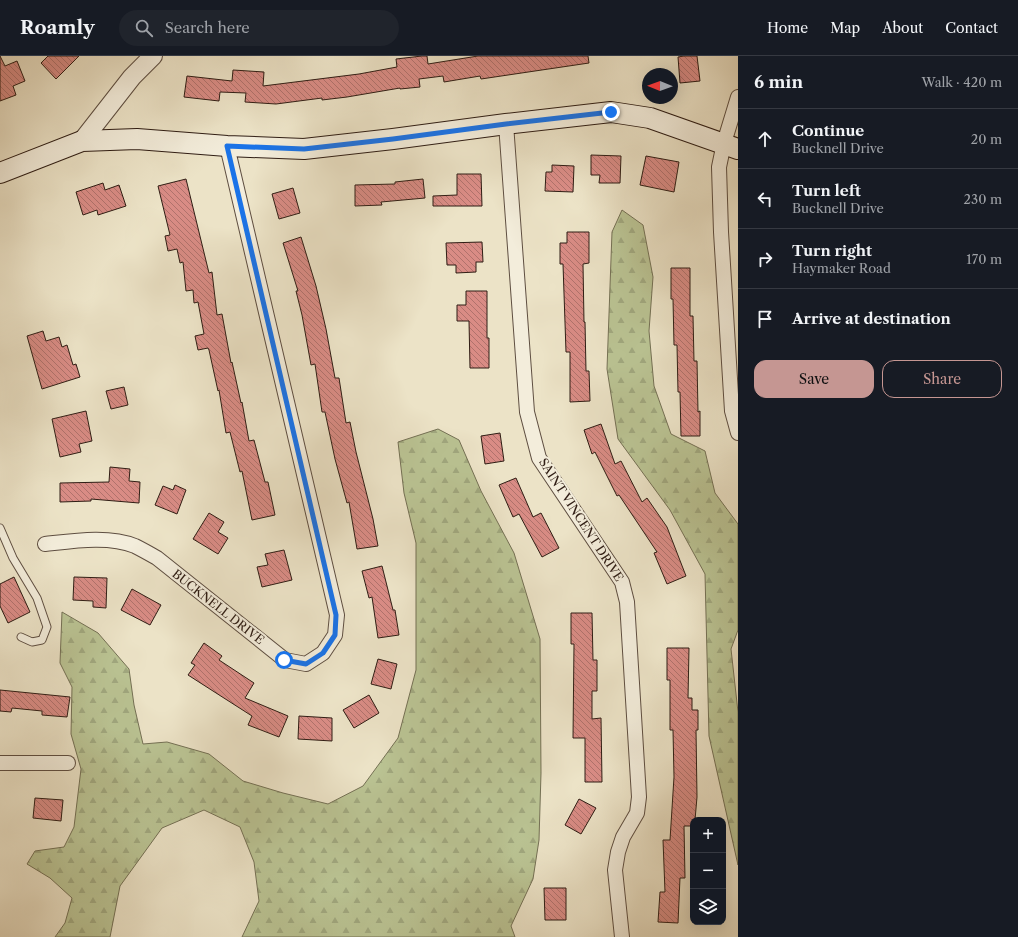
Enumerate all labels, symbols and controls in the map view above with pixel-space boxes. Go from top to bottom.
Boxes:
search box [119,10,399,46]
text: Roamly [20,16,95,39]
icon: search [133,17,155,39]
text: Search here [165,18,250,37]
text: Home [767,19,808,37]
text: Map [830,19,860,37]
text: About [882,19,923,37]
text: Contact [945,19,998,37]
north arrow [642,68,678,104]
text: 6 min [754,72,803,92]
text: Walk · 420 m [922,74,1002,90]
route end [602,103,620,121]
text: Continue [792,121,864,140]
icon: ahead [754,128,776,150]
text: 20 m [971,131,1002,147]
text: Bucknell Drive [792,140,884,156]
text: Turn left [792,181,861,200]
icon: left [754,188,776,210]
text: 230 m [964,191,1002,207]
text: Bucknell Drive [792,200,884,216]
text: Turn right [792,241,872,260]
icon: right [754,248,776,270]
text: 170 m [966,251,1002,267]
text: Haymaker Road [792,260,891,276]
icon: arrive [754,308,776,330]
text: Arrive at destination [792,309,951,328]
button: Save [754,360,874,398]
button: Share [882,360,1002,398]
street label: SAINT VINCENT DRIVE [536,455,627,584]
street label: BUCKNELL DRIVE [169,566,267,647]
route start [275,651,293,669]
map controls [690,817,726,925]
button: + [690,817,726,853]
button: − [690,853,726,889]
button: layers [690,889,726,925]

